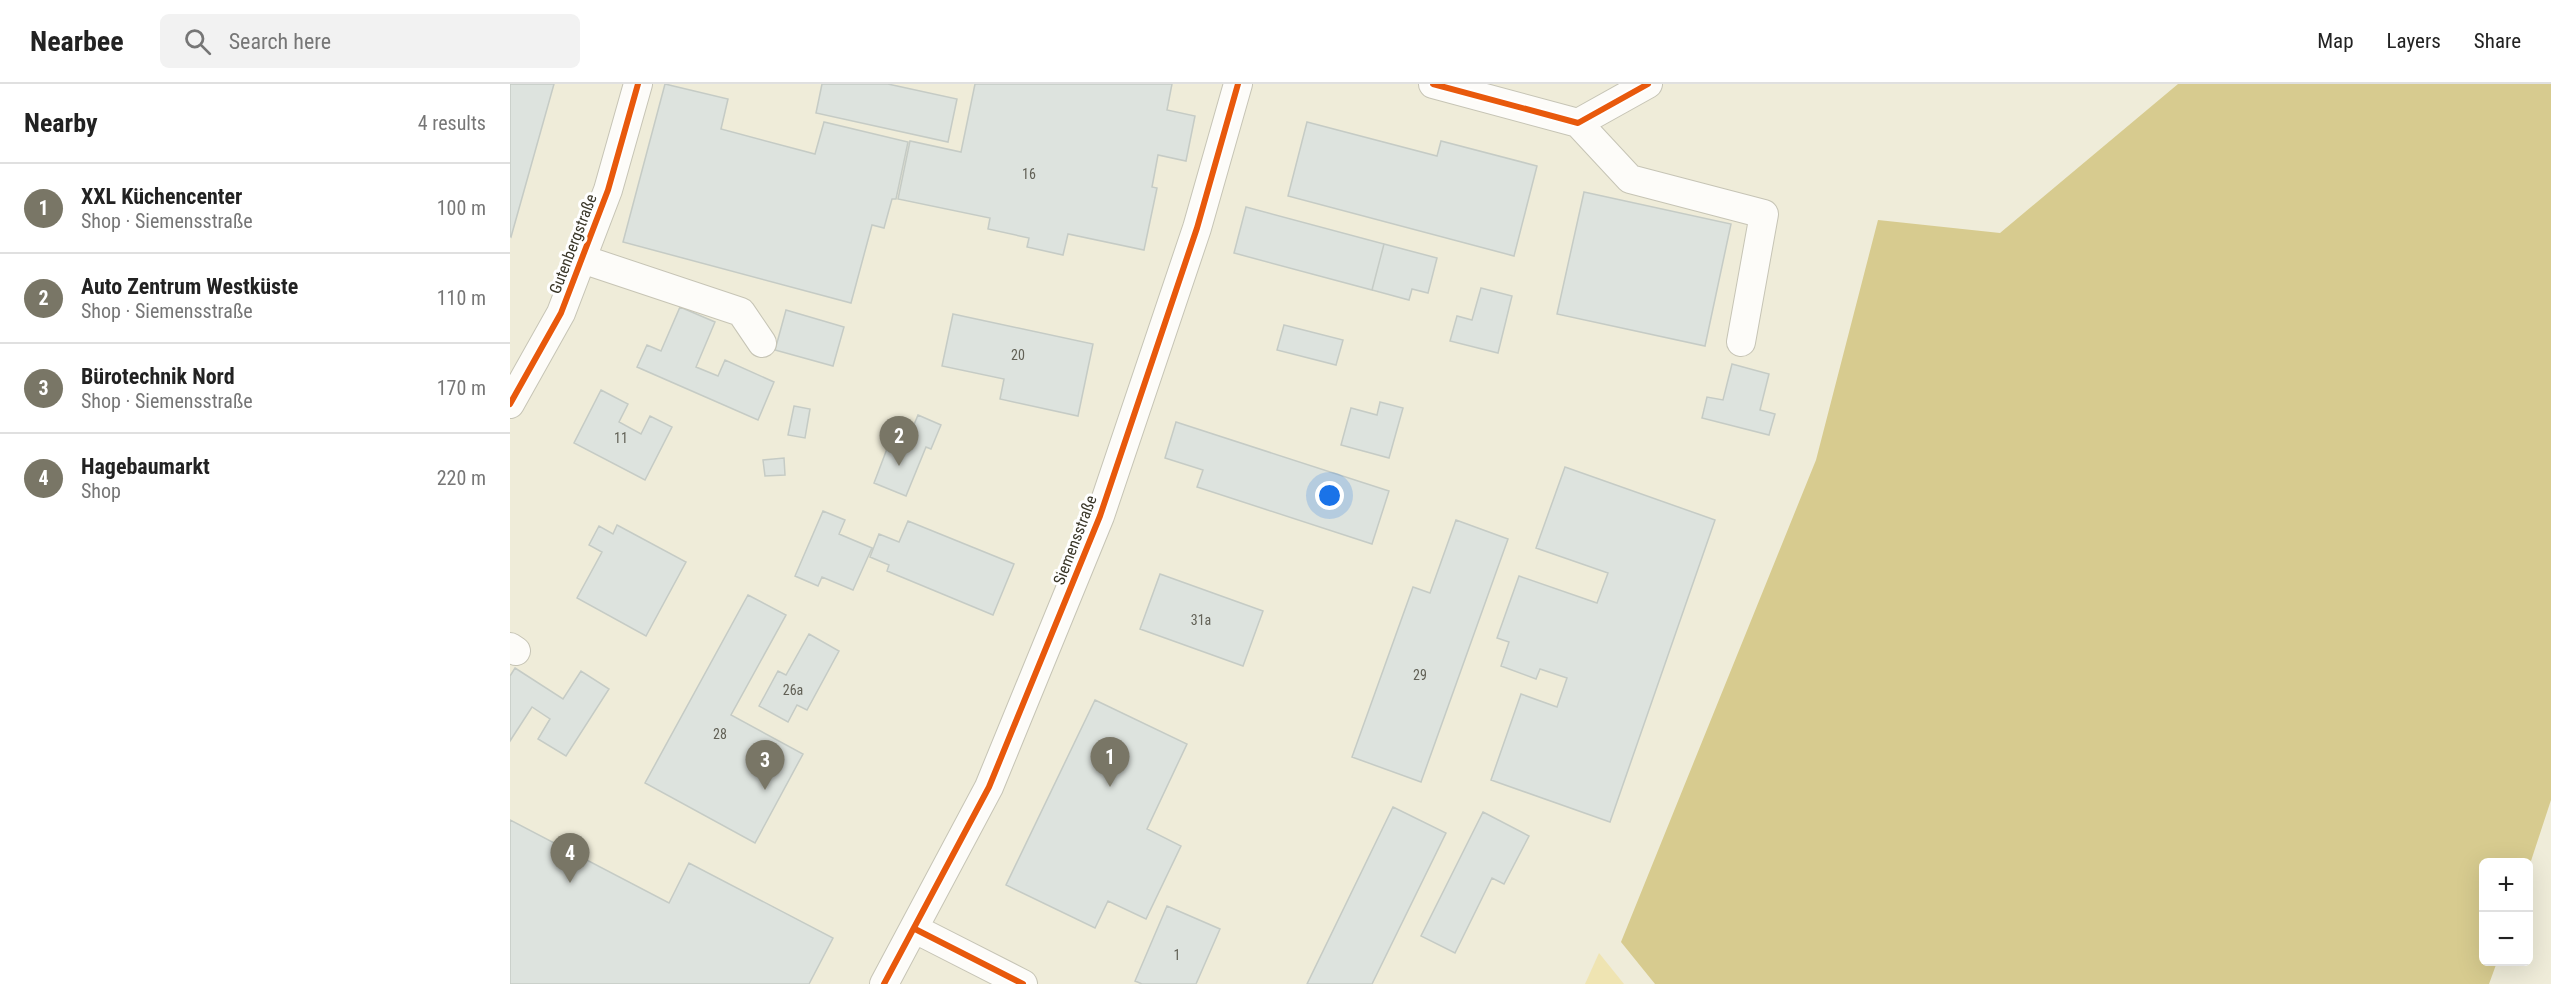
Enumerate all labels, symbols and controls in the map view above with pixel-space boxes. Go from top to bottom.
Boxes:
search box [160,14,580,68]
text: Nearbee [30,25,124,58]
icon: search [181,25,214,58]
text: Search here [229,29,331,54]
text: Map [2317,29,2354,53]
text: Layers [2387,29,2441,53]
text: Share [2474,29,2521,53]
text: Nearby [24,108,98,138]
text: 4 results [418,111,486,135]
house number: 16 [1022,166,1036,182]
text: XXL Küchencenter [81,184,242,209]
street label: Gutenbergstraße [545,191,601,297]
text: 1 [38,196,49,220]
text: 100 m [437,196,486,220]
text: Shop · Siemensstraße [81,209,253,233]
text: Auto Zentrum Westküste [81,274,298,299]
text: 2 [38,286,49,310]
text: 110 m [437,286,486,310]
text: Shop · Siemensstraße [81,299,253,323]
house number: 20 [1011,347,1025,363]
text: Bürotechnik Nord [81,364,235,389]
text: 3 [38,376,49,400]
text: 170 m [437,376,486,400]
text: Shop · Siemensstraße [81,389,253,413]
pin: 2 [880,416,918,466]
house number: 11 [614,430,628,446]
text: Hagebaumarkt [81,454,210,479]
text: 4 [38,466,49,490]
text: 220 m [437,466,486,490]
text: Shop [81,479,121,503]
your location [1315,481,1344,510]
street label: Siemensstraße [1049,493,1101,587]
house number: 31a [1191,612,1211,628]
house number: 29 [1413,667,1427,683]
house number: 26a [783,682,803,698]
house number: 28 [713,726,727,742]
pin: 1 [1090,738,1130,787]
pin: 3 [746,740,784,790]
pin: 4 [550,834,590,883]
map controls [2479,858,2533,966]
button: + [2479,858,2533,912]
button: − [2479,912,2533,966]
house number: 1 [1174,947,1180,963]

